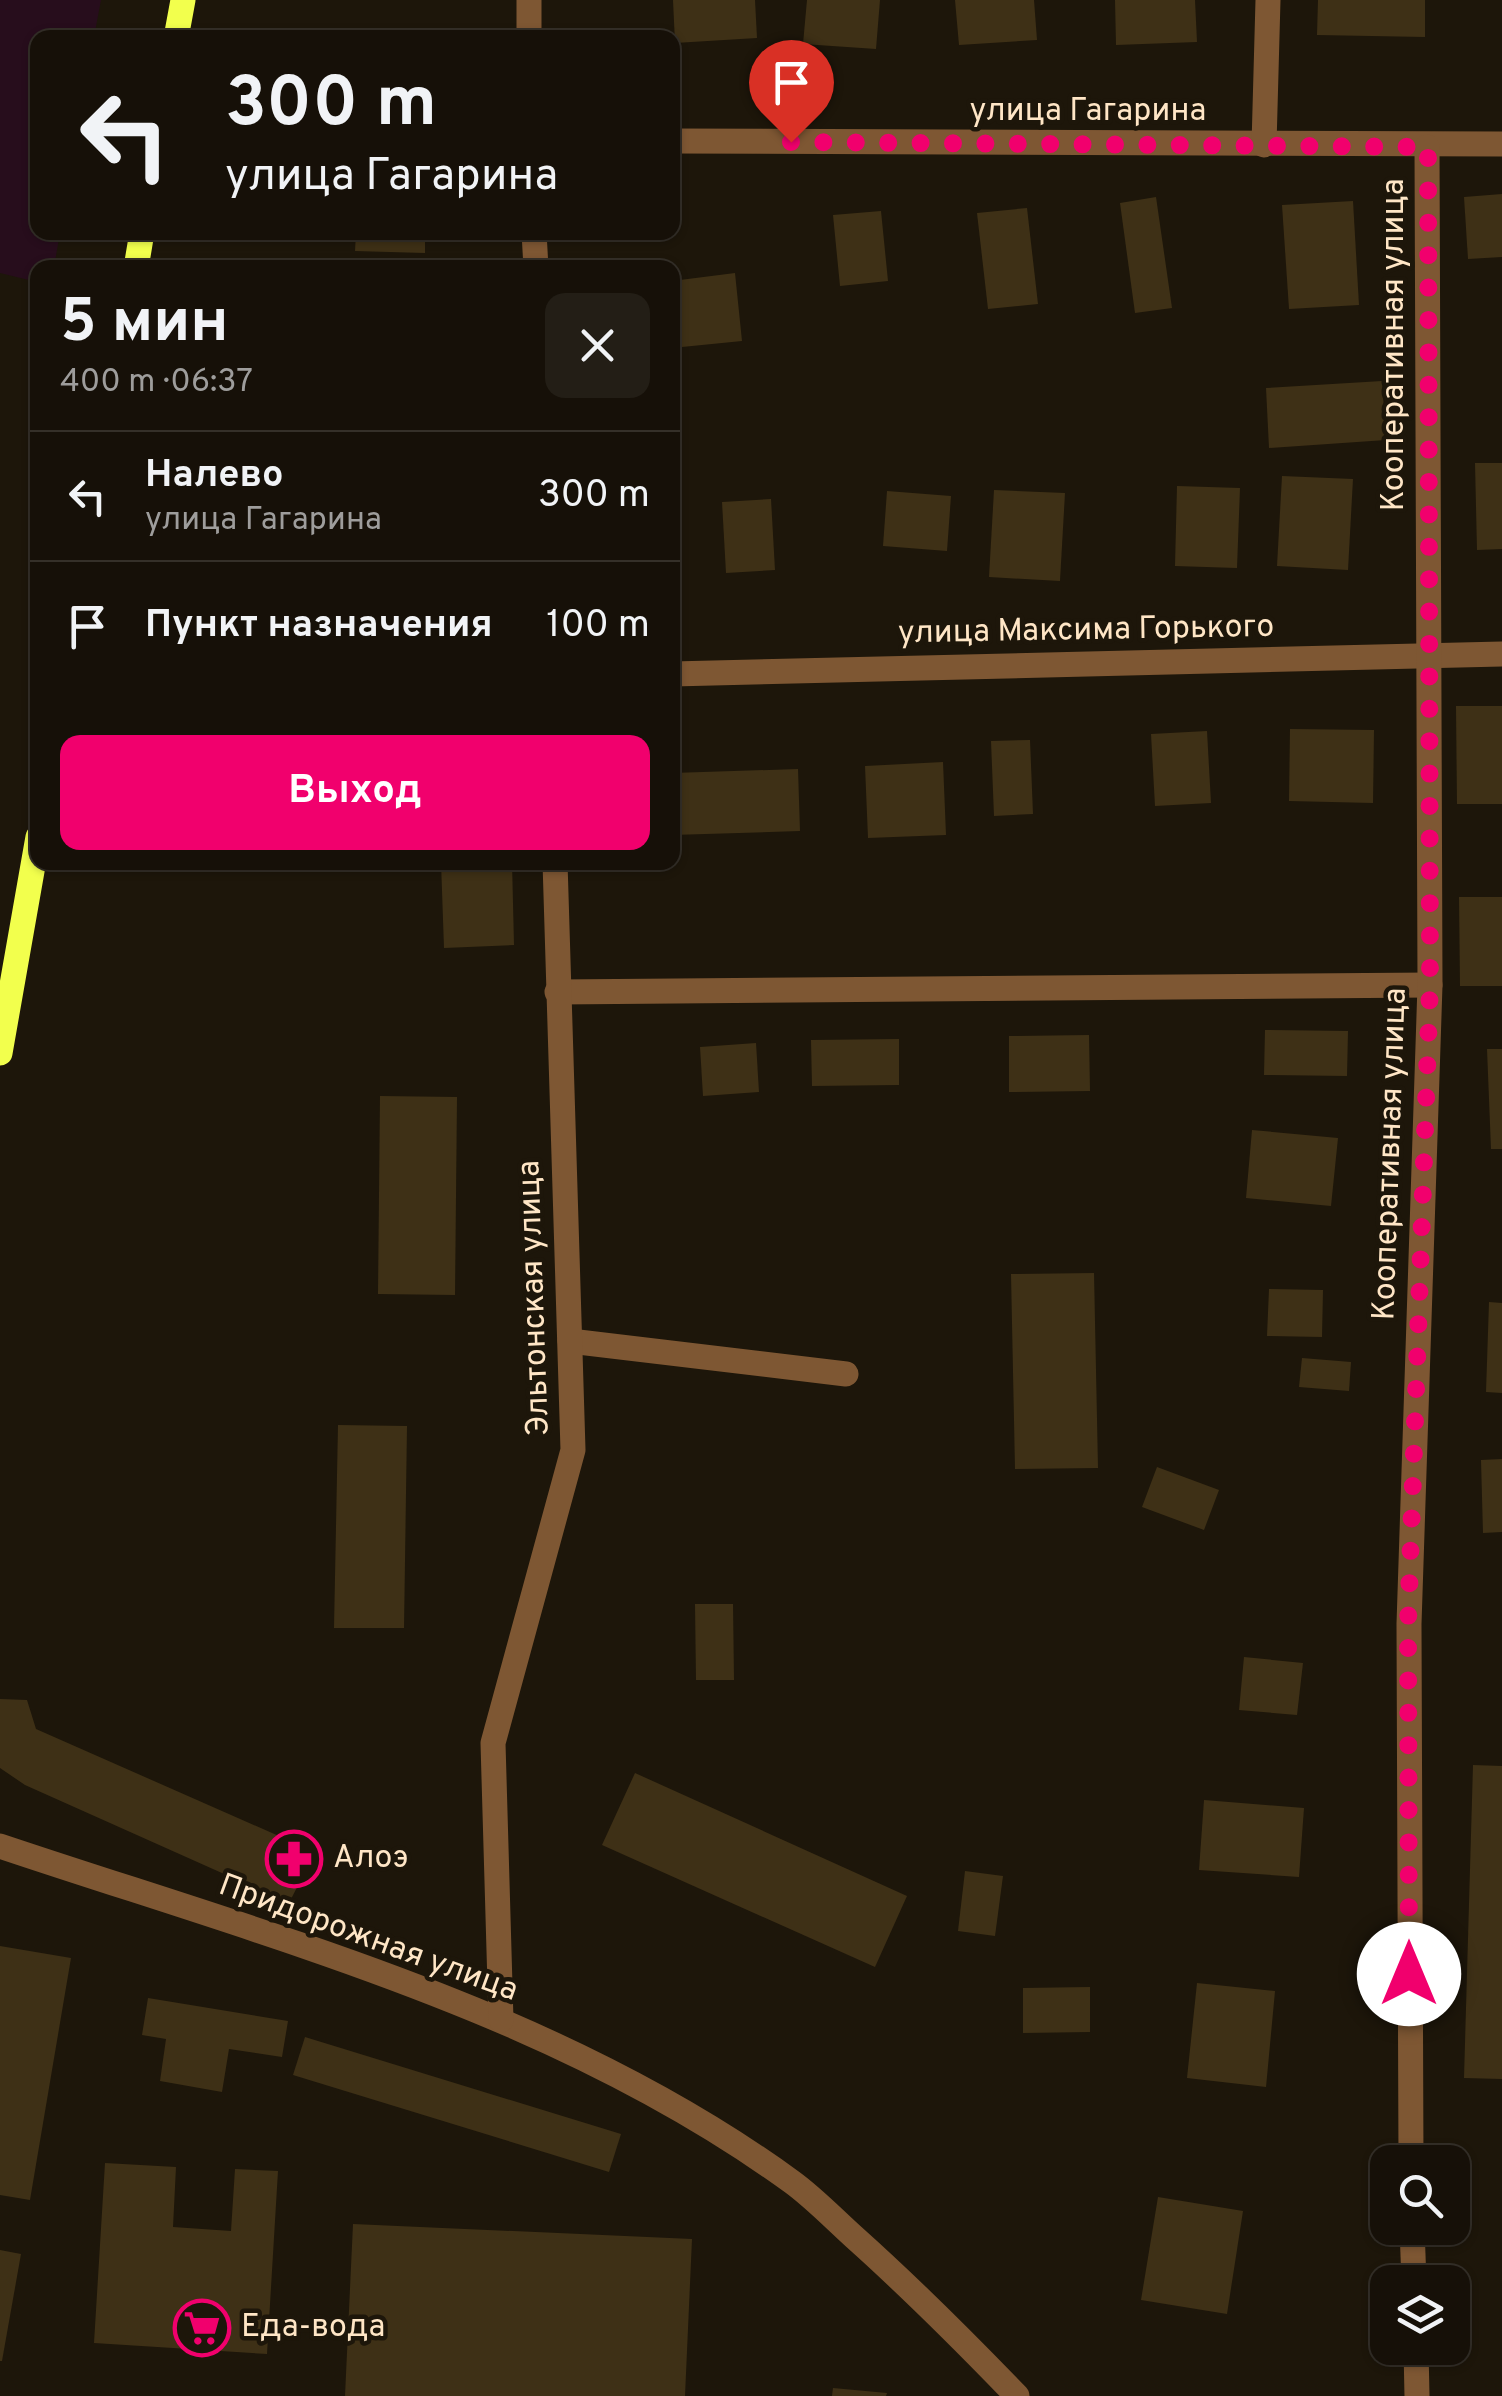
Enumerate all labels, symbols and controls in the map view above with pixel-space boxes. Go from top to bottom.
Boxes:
pin [749,40,834,143]
icon: arrive [764,55,819,110]
text: 300 m [225,62,437,151]
icon: left [60,70,190,200]
street label: улица Гагарина [970,92,1206,132]
text: улица Гагарина [225,149,558,206]
street label: Кооперативная улица [1375,178,1415,512]
text: 5 мин [60,287,229,363]
button: close [545,293,650,398]
text: 400 m · 06:37 [60,363,253,403]
text: Налево [145,452,284,501]
icon: left [60,469,115,524]
text: 300 m [538,472,650,521]
text: улица Гагарина [145,501,382,541]
icon: arrive [60,599,115,654]
text: Пункт назначения [145,602,493,651]
text: 100 m [546,602,650,651]
street label: улица Максима Горького [897,608,1275,654]
button: Выход [60,735,650,850]
street label: Кооперативная улица [1365,987,1417,1321]
street label: Эльтонская улица [510,1159,560,1437]
pharmacy icon: Алоэ [264,1829,324,1889]
place label: Алоэ [333,1839,409,1879]
street label: Придорожная улица [213,1866,523,2012]
position arrow [1357,1922,1461,2026]
map controls [1370,2145,1470,2365]
button: search [1370,2145,1470,2245]
button: layers [1370,2265,1470,2365]
supermarket icon: Еда-вода [172,2298,232,2358]
place label: Еда-вода [241,2308,385,2348]

